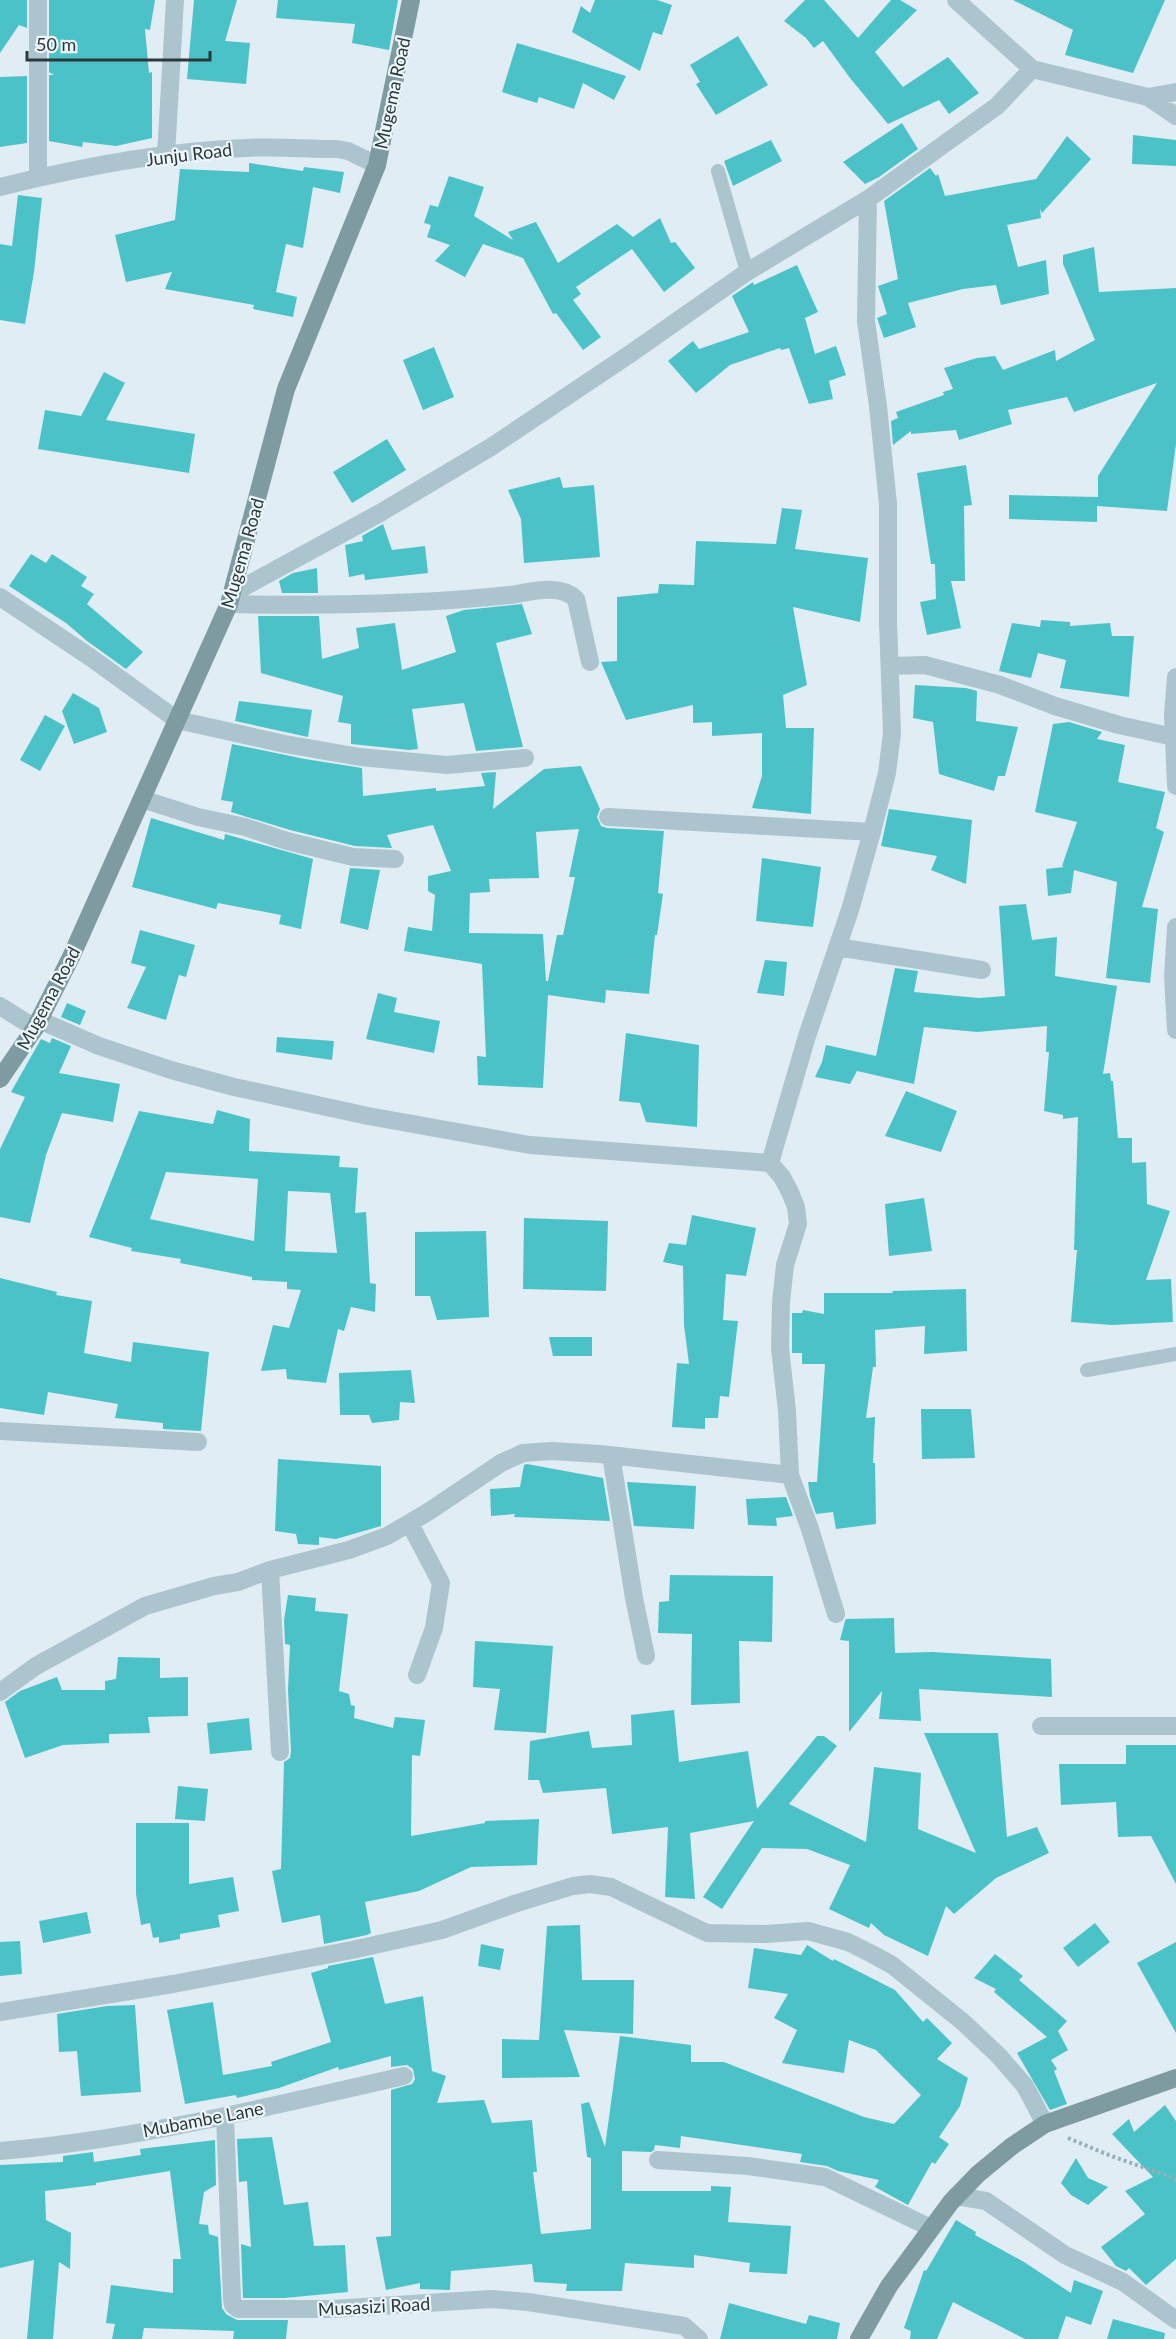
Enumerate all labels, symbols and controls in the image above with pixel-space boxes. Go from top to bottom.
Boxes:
scale bar [27,24,210,62]
text: 50 m [36,33,76,55]
street label: Mugema Road [369,35,415,151]
street label: Junju Road [145,138,233,170]
street label: Mugema Road [216,495,268,611]
street label: Mugema Road [12,943,84,1053]
street label: Mubambe Lane [141,2097,265,2141]
street label: Musasizi Road [317,2292,431,2320]

